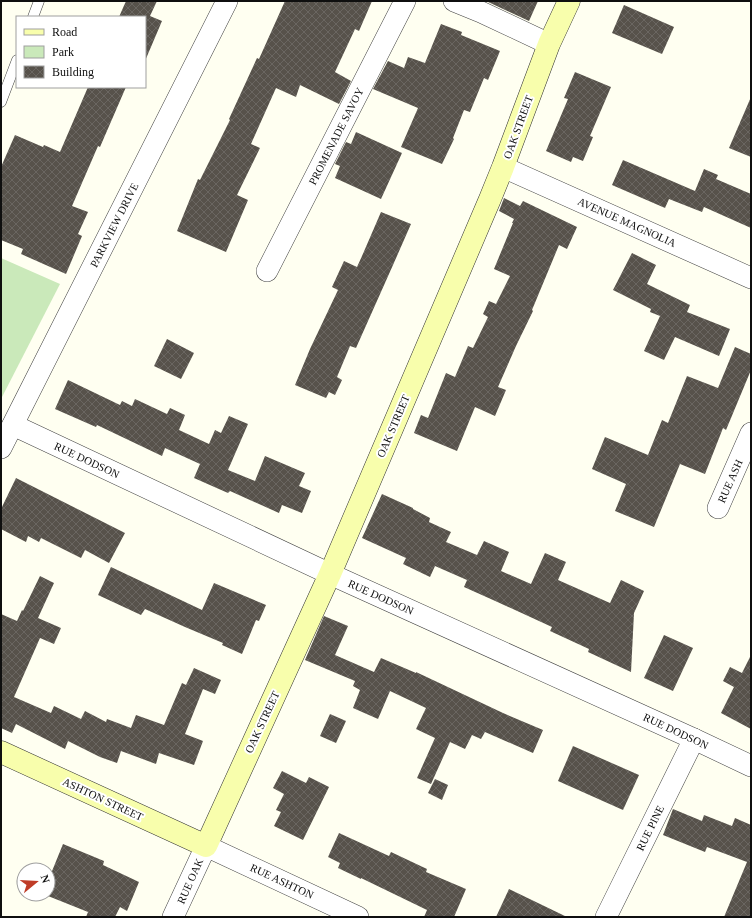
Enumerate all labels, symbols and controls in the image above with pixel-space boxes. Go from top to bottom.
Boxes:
legend [16,16,146,88]
text: Road [52,25,77,39]
text: Park [52,45,74,59]
text: Building [52,65,94,79]
street label: PROMENADE SAVOY [306,85,366,187]
street label: OAK STREET [501,93,535,160]
street label: PARKVIEW DRIVE [87,181,141,269]
street label: AVENUE MAGNOLIA [576,195,678,249]
street label: OAK STREET [374,393,412,459]
street label: RUE DODSON [52,440,122,480]
street label: RUE ASH [715,457,745,505]
street label: RUE DODSON [346,577,416,617]
street label: OAK STREET [242,689,282,755]
street label: RUE DODSON [641,711,711,751]
street label: ASHTON STREET [61,775,145,823]
street label: RUE PINE [634,803,666,853]
street label: RUE OAK [175,856,205,906]
street label: RUE ASHTON [248,861,316,901]
north arrow [16,862,56,902]
text: N [39,873,52,885]

